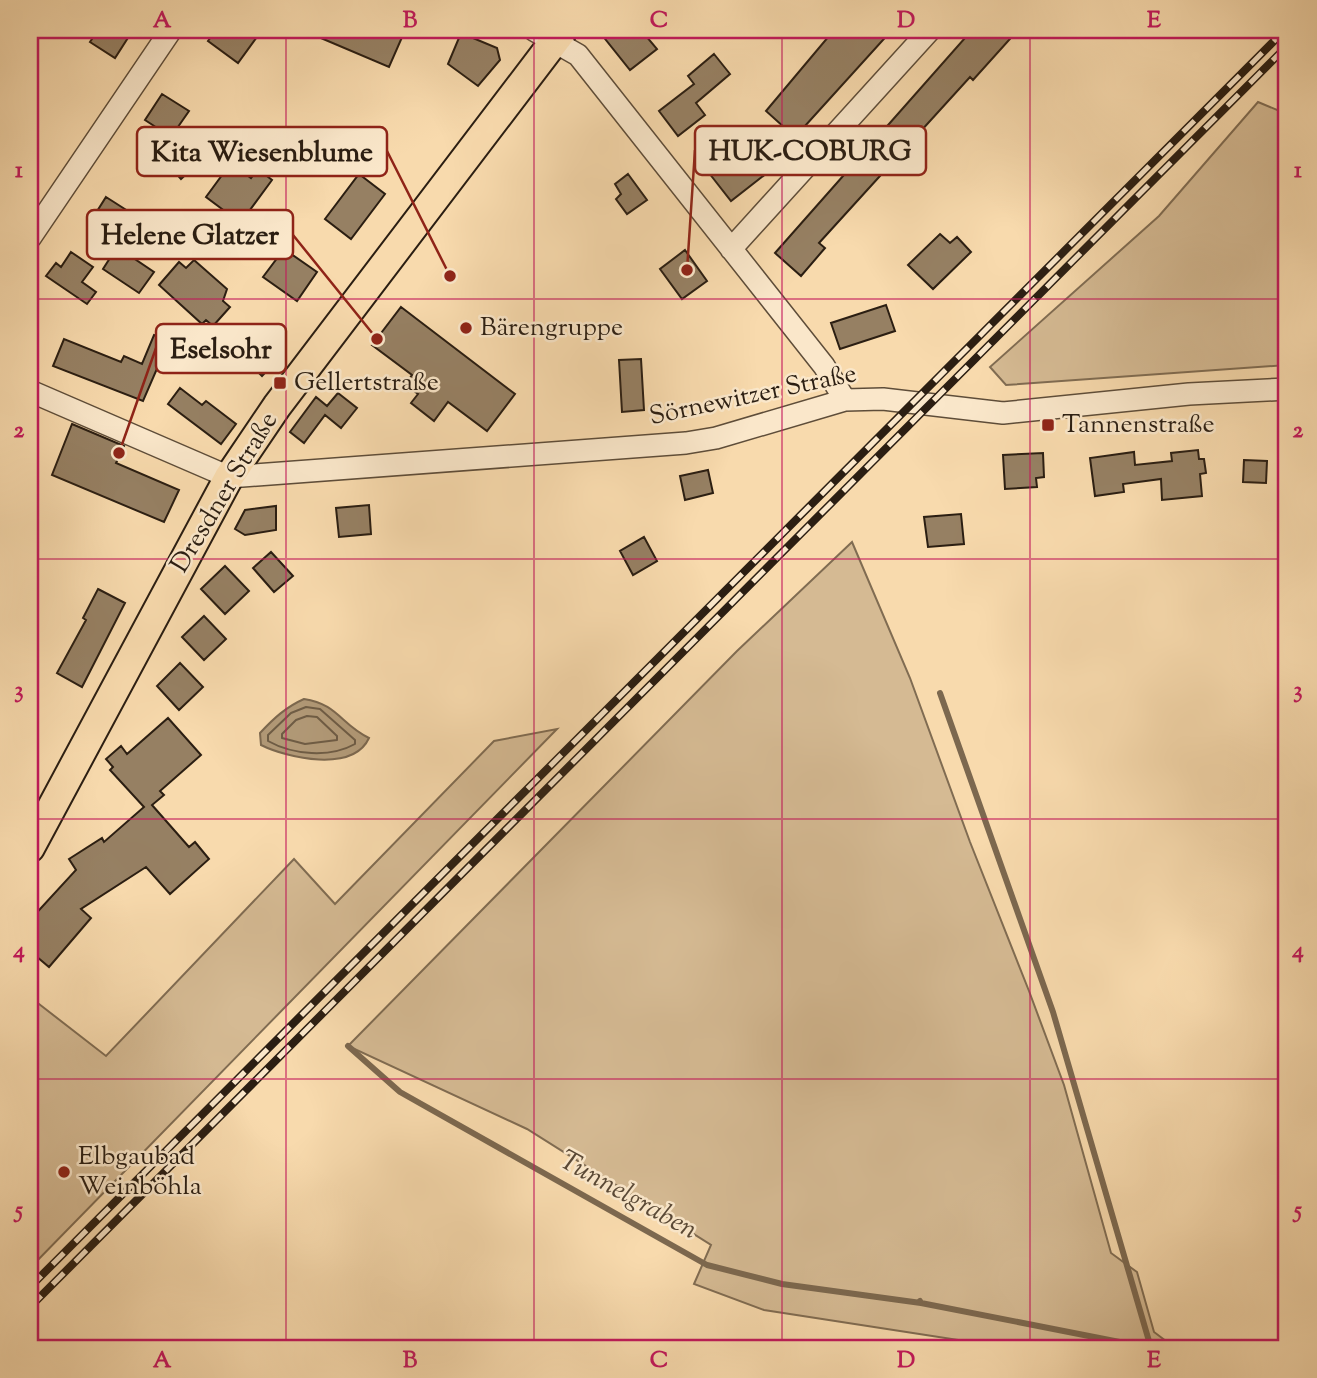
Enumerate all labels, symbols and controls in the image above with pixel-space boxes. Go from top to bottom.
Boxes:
text: A [153,5,172,38]
text: B [403,5,418,38]
text: C [650,5,668,38]
text: D [897,5,915,38]
text: E [1147,5,1161,38]
callout: HUK-COBURG [695,126,926,175]
callout: Kita Wiesenblume [137,127,387,176]
text: HUK-COBURG [709,133,911,173]
text: Kita Wiesenblume [151,134,373,174]
text: 1 [15,155,23,188]
text: 1 [1294,155,1302,188]
callout: Helene Glatzer [87,210,293,259]
text: Helene Glatzer [101,217,279,257]
place label: Bärengruppe [480,310,623,347]
marker: Bärengruppe [458,320,474,336]
callout: Eselsohr [156,324,286,373]
text: Eselsohr [170,331,272,371]
street label: Sörnewitzer Straße [646,356,860,436]
place label: Gellertstraße [294,365,439,402]
marker: Gellertstraße [272,375,288,391]
street label: Dresdner Straße [162,406,288,580]
place label: Tannenstraße [1062,407,1215,444]
text: 2 [14,415,25,448]
text: 2 [1293,415,1304,448]
marker: Tannenstraße [1040,417,1056,433]
text: 3 [14,675,24,708]
text: 3 [1293,675,1303,708]
text: 4 [12,935,25,968]
text: 4 [1291,935,1304,968]
place label: Elbgaubad Weinböhla [78,1139,202,1206]
water label: Tunnelgraben [552,1141,705,1251]
marker: Elbgaubad Weinböhla [56,1164,72,1180]
text: 5 [13,1195,23,1228]
text: 5 [1292,1195,1302,1228]
text: A [153,1345,172,1378]
text: B [403,1345,418,1378]
text: C [650,1345,668,1378]
text: D [897,1345,915,1378]
text: E [1147,1345,1161,1378]

